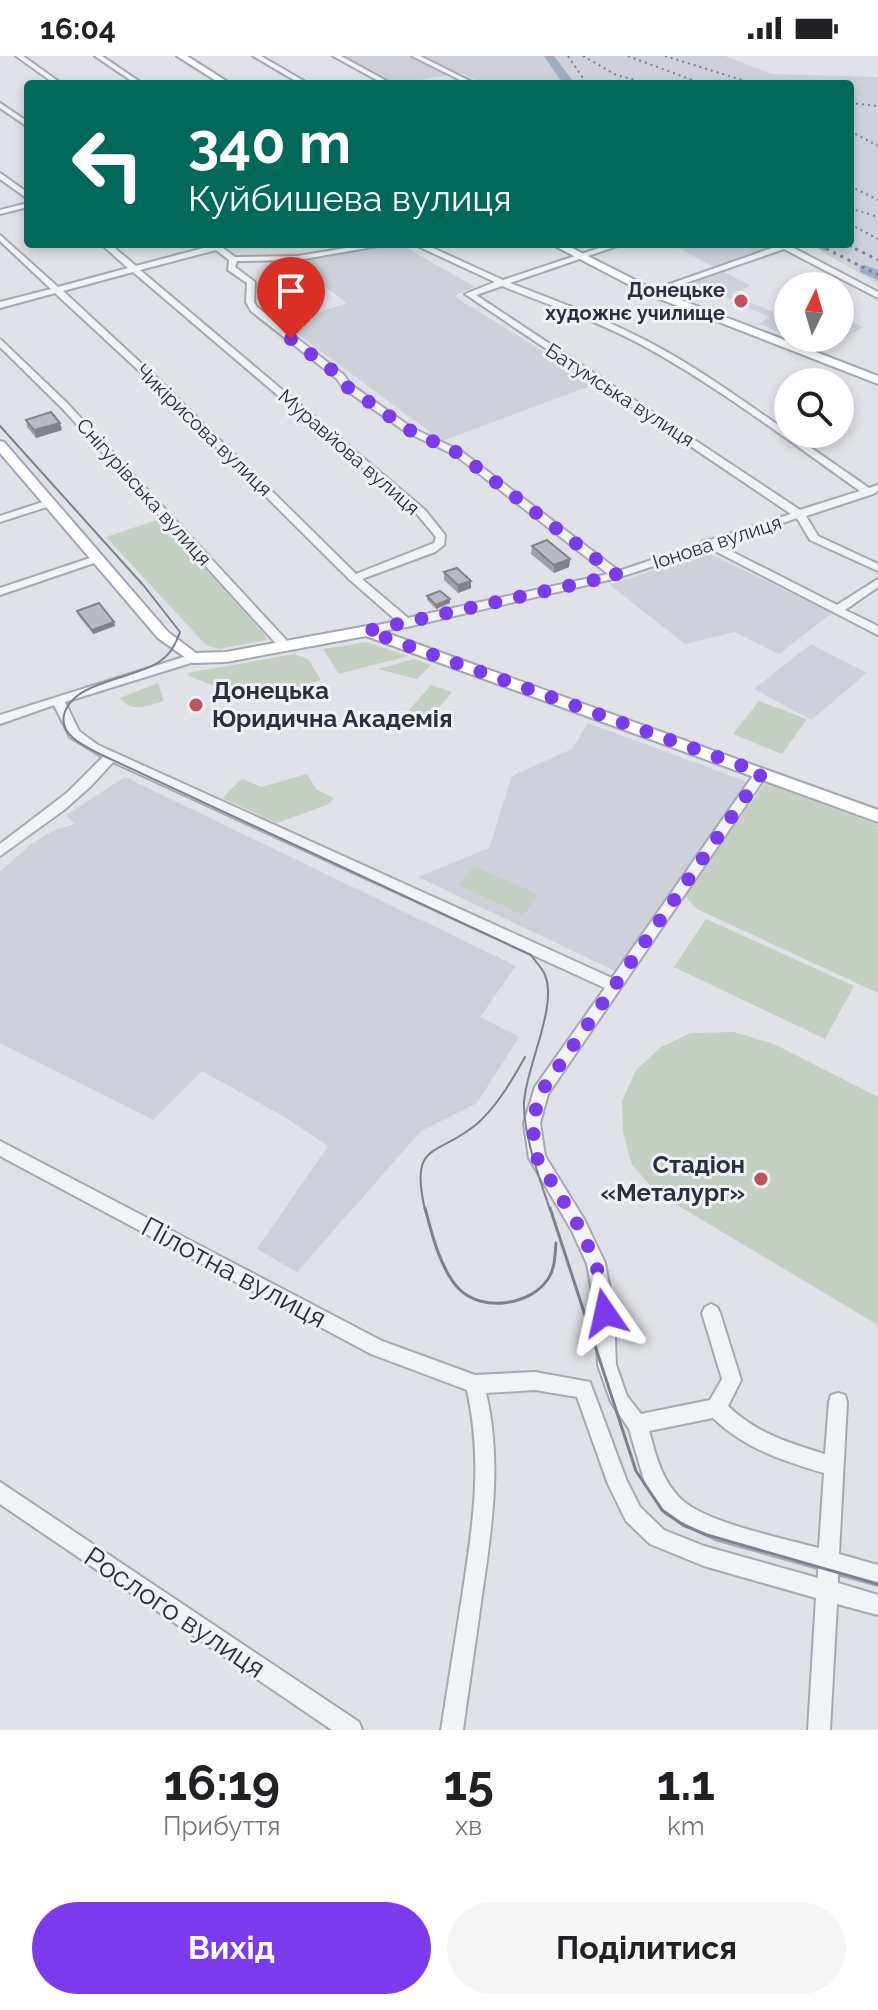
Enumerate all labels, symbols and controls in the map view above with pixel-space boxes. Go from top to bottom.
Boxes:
text: 16:04 [40,11,116,46]
text: 340 m [188,110,351,176]
icon: left [56,112,160,216]
text: Куйбишева вулиця [188,177,512,219]
pin [257,257,325,339]
icon: arrive [269,269,313,313]
north arrow [774,272,854,352]
map controls [774,272,854,448]
place label: Донецьке художнє училище [545,278,725,325]
marker: Донецьке художнє училище [732,292,750,310]
street label: Батумська вулиця [541,338,699,452]
street label: Чикірисова вулиця [131,359,277,501]
button: search [774,368,854,448]
street label: Муравйова вулиця [273,384,425,520]
street label: Снігурівська вулиця [72,413,216,571]
street label: Іонова вулиця [650,510,784,574]
place label: Донецька Юридична Академія [212,676,452,733]
marker: Донецька Юридична Академія [187,696,205,714]
place label: Стадіон «Металург» [600,1150,745,1207]
marker: Стадіон «Металург» [752,1170,770,1188]
street label: Пілотна вулиця [136,1210,332,1335]
position arrow [563,1271,647,1355]
street label: Рослого вулиця [78,1540,271,1685]
text: 16:19 [163,1755,280,1811]
text: 15 [443,1755,494,1811]
text: 1.1 [657,1755,715,1811]
text: Прибуття [163,1811,280,1841]
text: хв [455,1811,482,1841]
text: km [667,1811,705,1841]
button: Вихід [32,1902,431,1994]
button: Поділитися [447,1902,846,1994]

